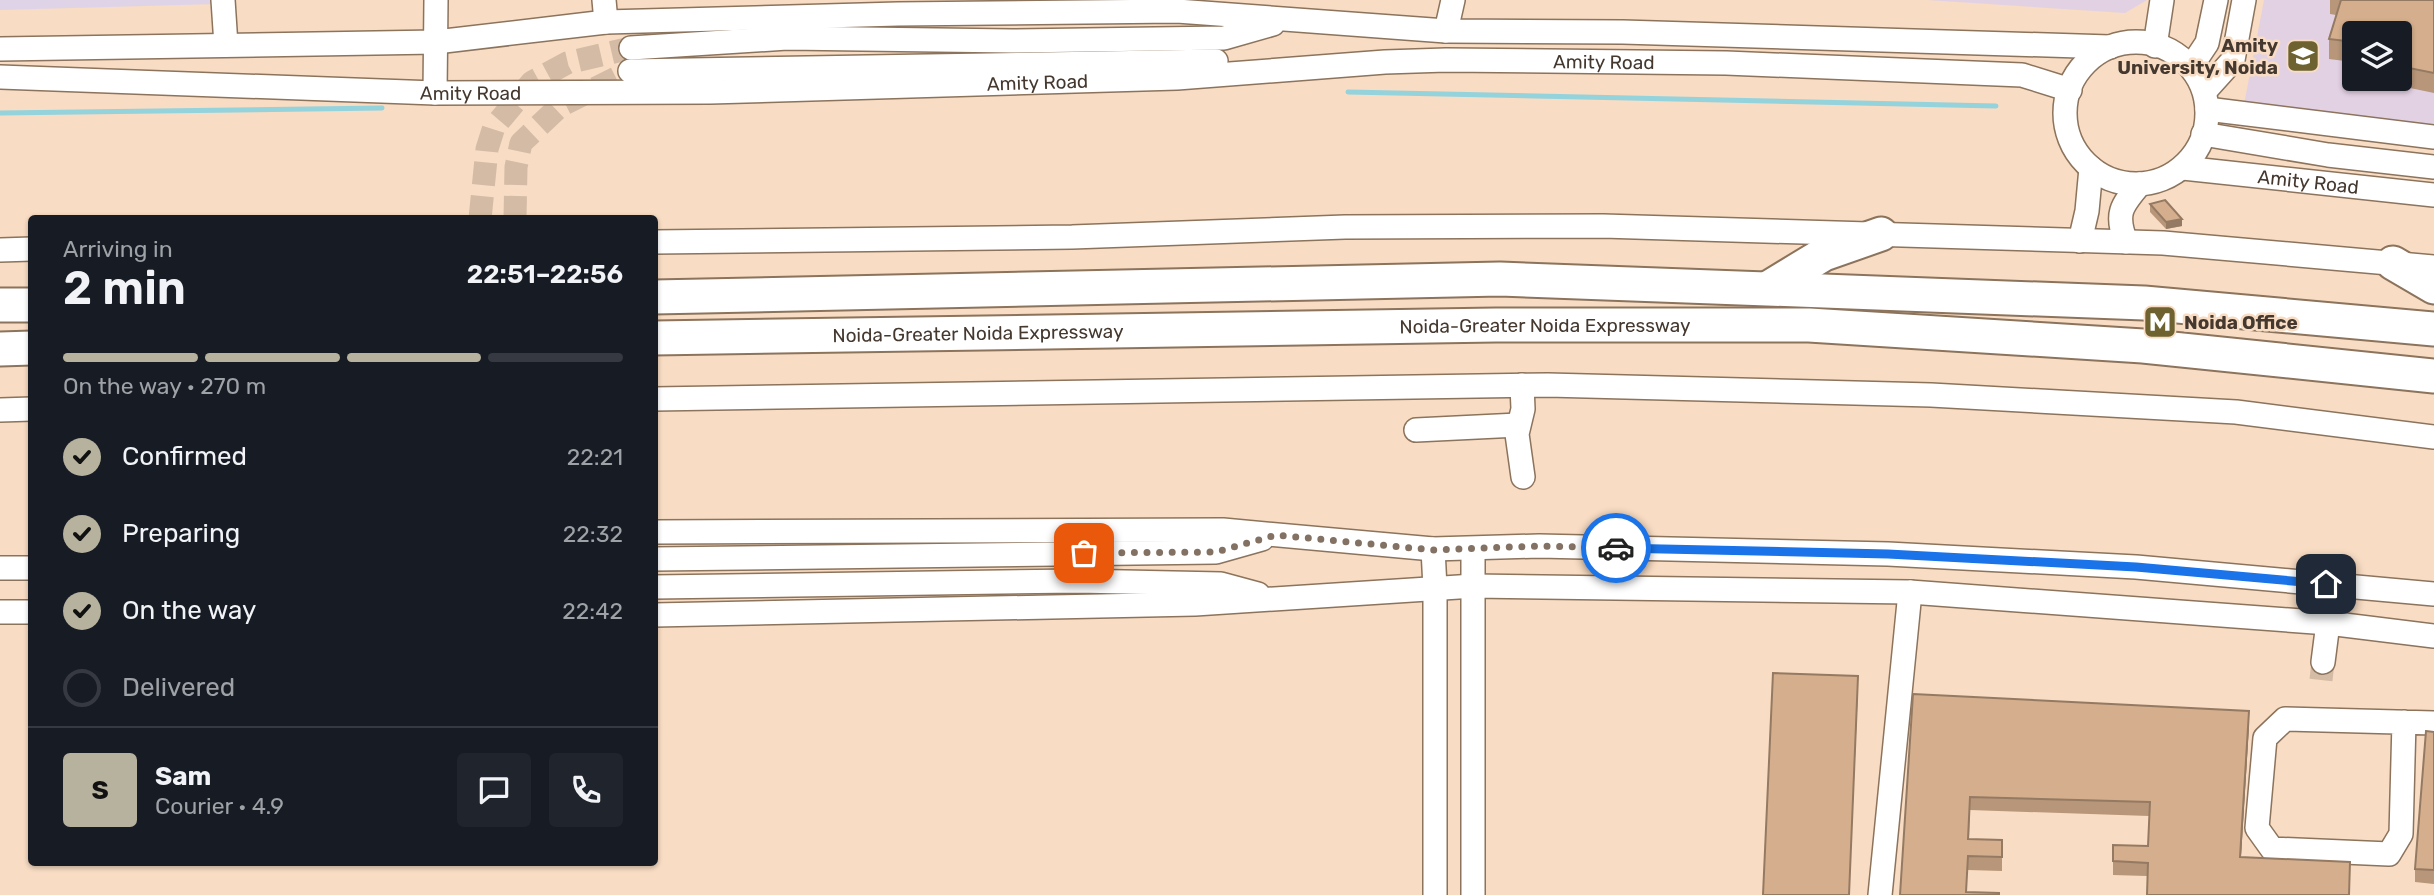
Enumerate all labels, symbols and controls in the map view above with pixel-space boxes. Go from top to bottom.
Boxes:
map controls [2342,21,2412,91]
button: layers [2342,21,2412,91]
place label: Amity University, Noida [2117,34,2279,79]
school or university icon: Amity University, Noida [2284,37,2322,75]
street label: Amity Road [1553,50,1655,74]
street label: Amity Road [987,69,1089,95]
street label: Amity Road [420,81,521,105]
street label: Amity Road [2257,165,2360,198]
text: Arriving in [63,235,173,263]
text: 22:51–22:56 [467,259,623,290]
text: 2 min [63,261,186,316]
metro station icon: Noida Office [2141,303,2179,341]
place label: Noida Office [2184,311,2298,334]
street label: Noida-Greater Noida Expressway [1399,313,1690,338]
street label: Noida-Greater Noida Expressway [832,319,1124,347]
text: On the way · 270 m [63,372,266,400]
icon: check [63,438,101,476]
text: Confirmed [122,441,247,472]
text: 22:21 [567,443,623,471]
courier [1581,513,1651,583]
icon: check [63,515,101,553]
text: Preparing [122,518,240,549]
text: 22:32 [563,520,623,548]
pin [1054,523,1114,583]
icon: car [1597,529,1635,567]
icon: bag [1065,534,1103,572]
pin [2296,554,2356,614]
icon: home [2307,565,2345,603]
icon: check [63,592,101,630]
text: On the way [122,595,256,626]
text: 22:42 [562,597,623,625]
text: Delivered [122,672,235,703]
button: chat [457,753,531,827]
button: phone [549,753,623,827]
text: Sam [155,761,211,792]
text: S [91,775,109,806]
text: Courier · 4.9 [155,792,284,820]

